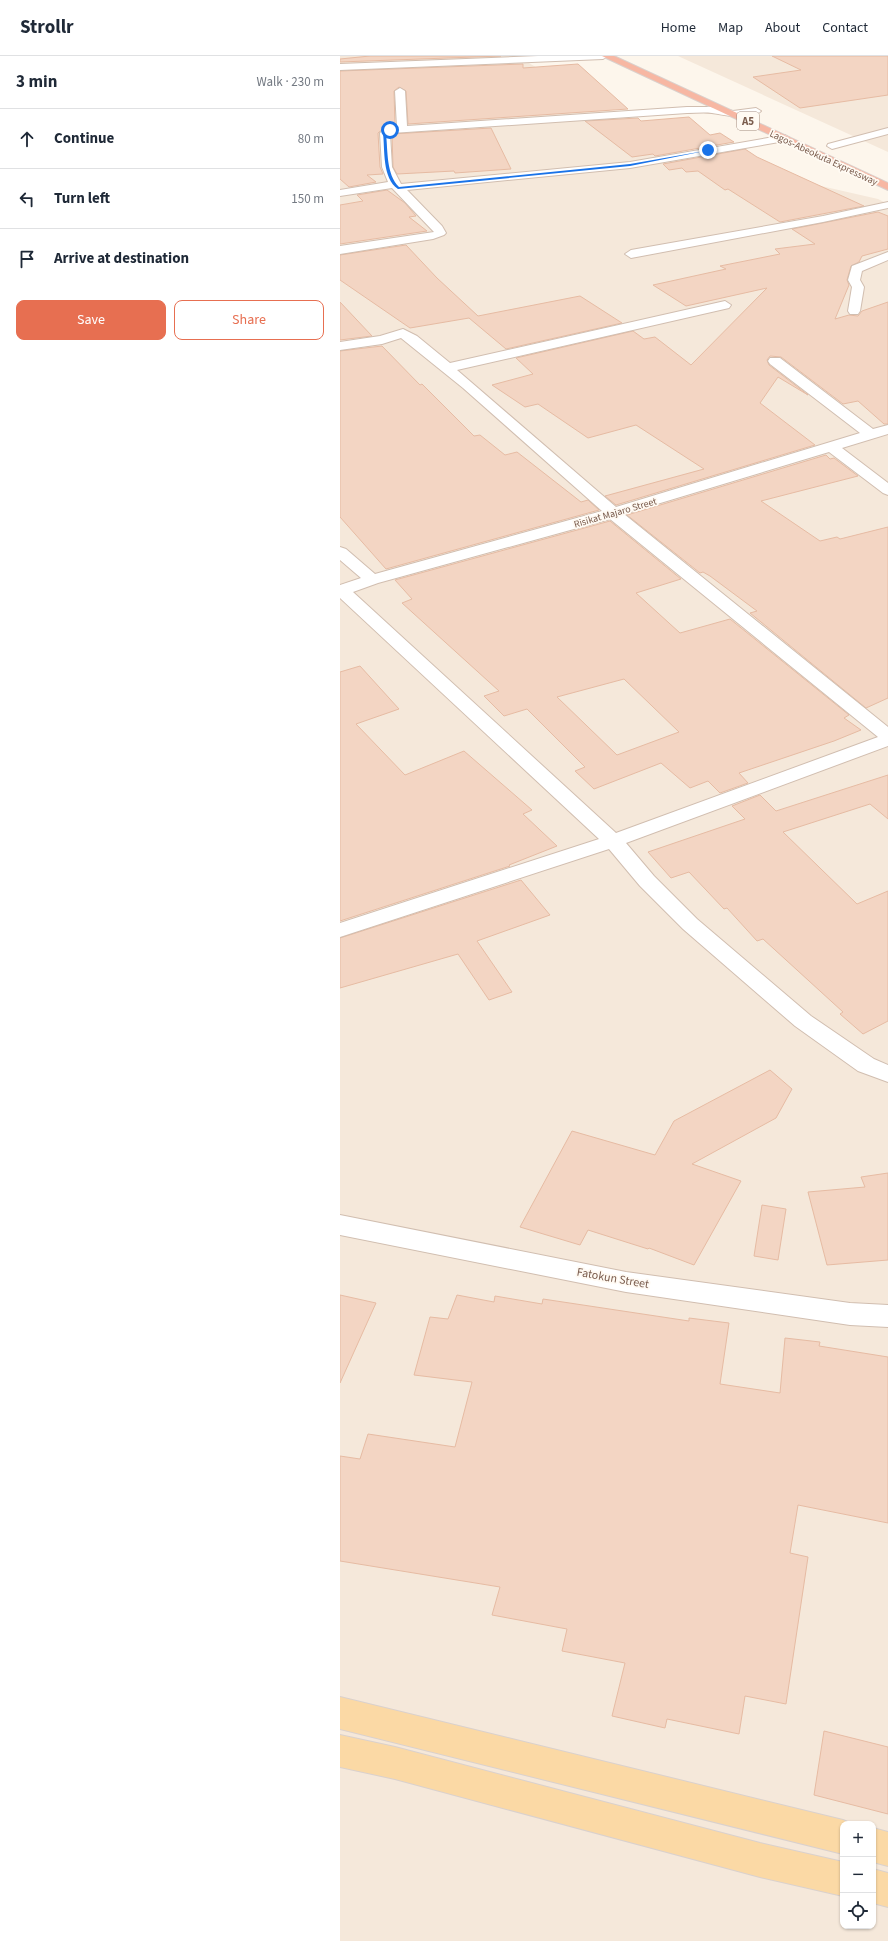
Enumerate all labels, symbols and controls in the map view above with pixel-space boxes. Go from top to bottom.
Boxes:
text: Strollr [20,14,74,41]
text: Home [661,18,696,38]
text: Map [718,18,743,38]
text: About [765,18,800,38]
text: Contact [822,18,868,38]
text: 3 min [16,70,57,94]
text: Walk · 230 m [256,73,324,91]
road number: A5 [737,112,759,130]
route start [381,121,399,139]
street label: Lagos-Abeokuta Expressway [767,127,880,189]
icon: ahead [16,128,38,150]
text: Continue [54,128,114,149]
text: 80 m [298,130,324,148]
route end [699,141,717,159]
icon: left [16,188,38,210]
text: Turn left [54,188,110,209]
text: 150 m [291,190,324,208]
icon: arrive [16,248,38,270]
text: Arrive at destination [54,248,189,269]
button: Save [16,300,166,340]
button: Share [174,300,324,340]
street label: Risikat Majaro Street [572,494,659,531]
street label: Fatokun Street [575,1264,650,1293]
map controls [840,1821,876,1929]
button: + [840,1821,876,1857]
button: − [840,1857,876,1893]
button: locate [840,1893,876,1929]

